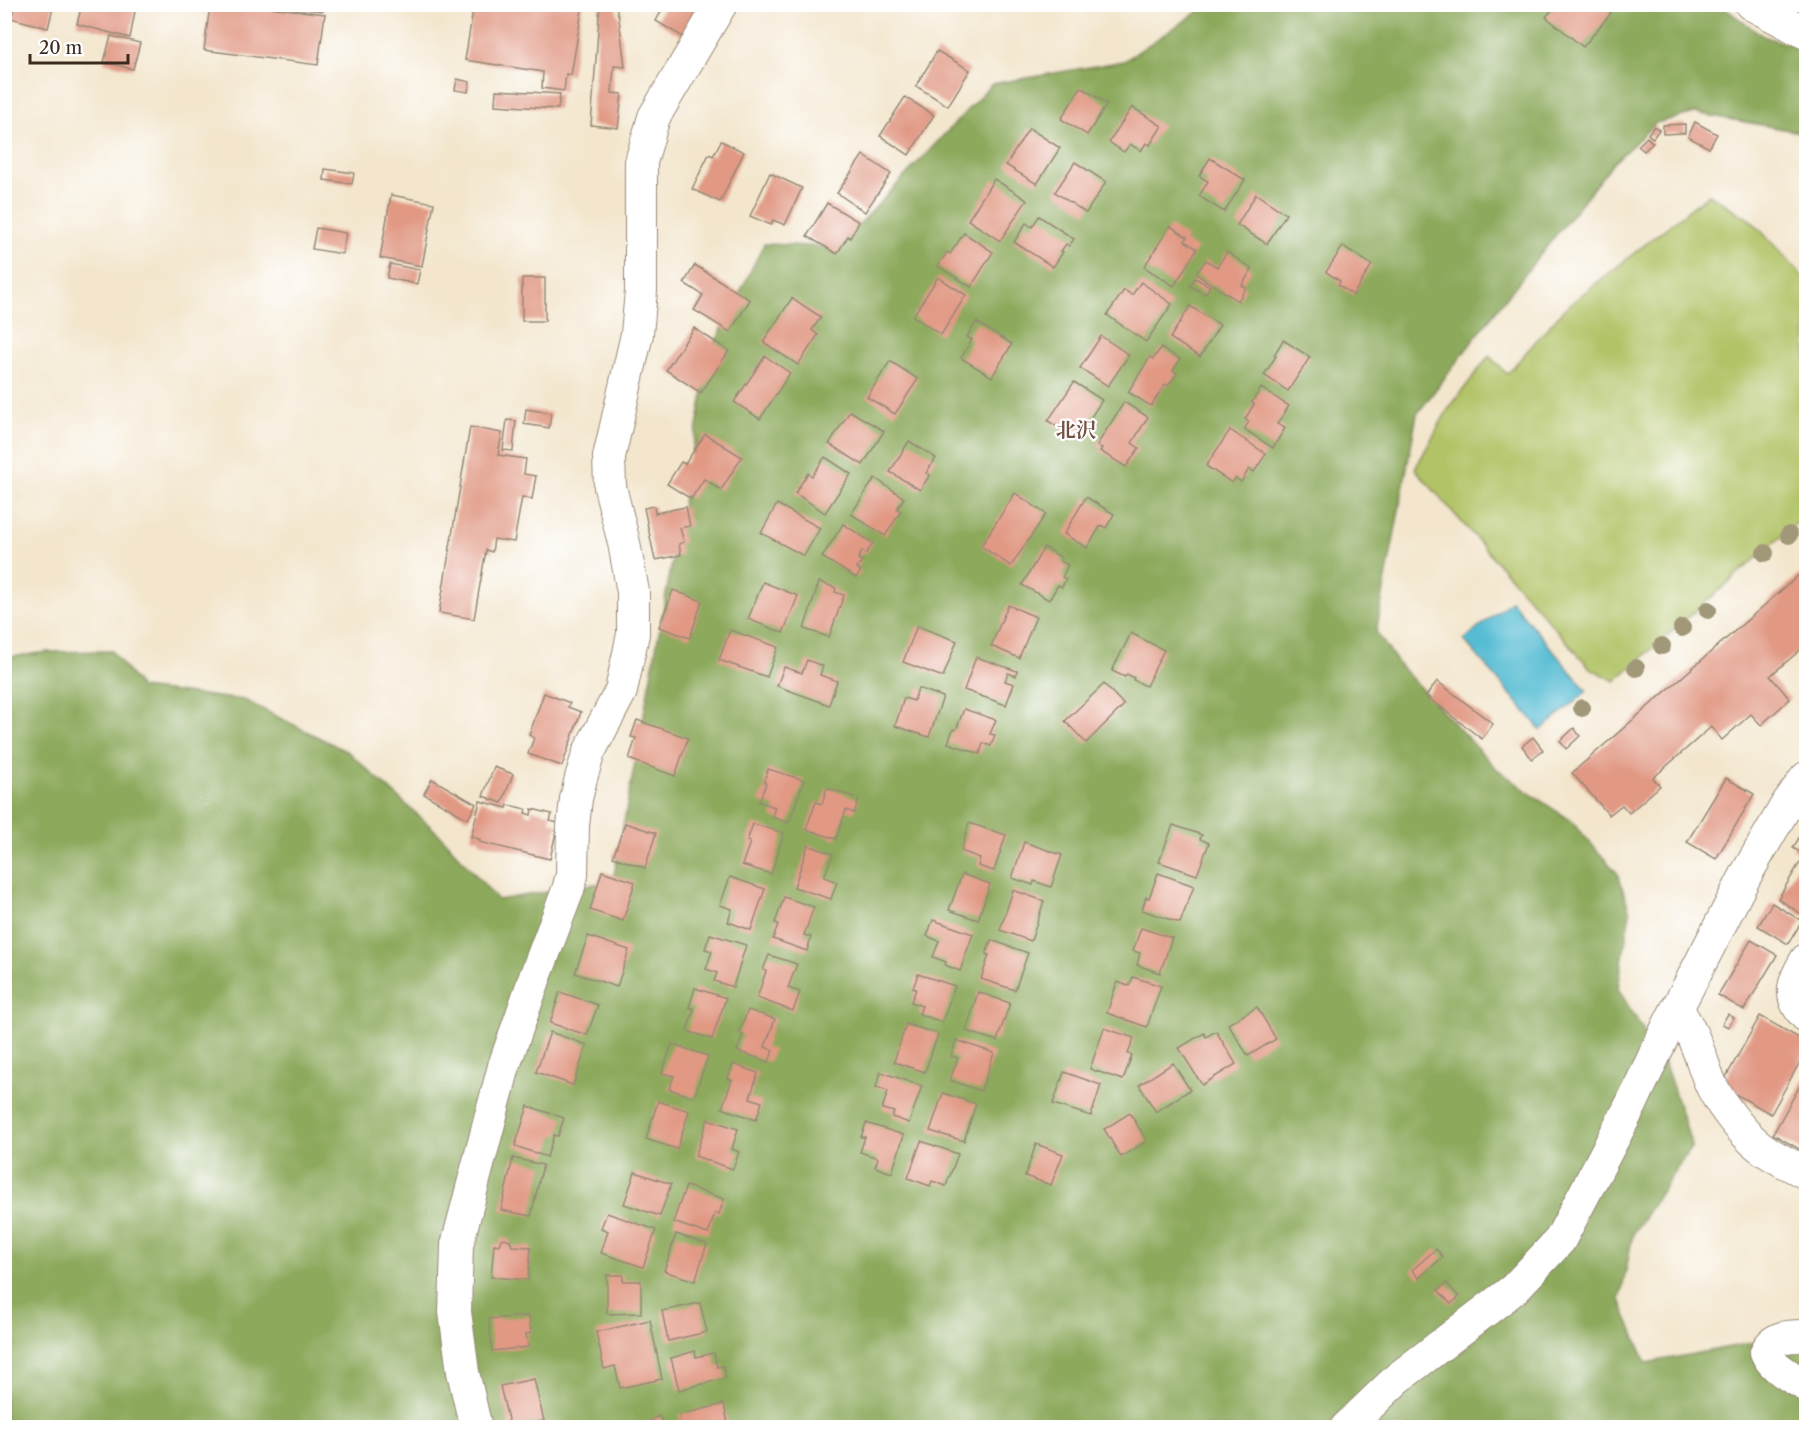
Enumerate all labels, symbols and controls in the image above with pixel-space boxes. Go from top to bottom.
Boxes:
scale bar [30,27,128,65]
text: 20 m [39,37,83,59]
district label: 北沢 [1056,418,1096,442]

